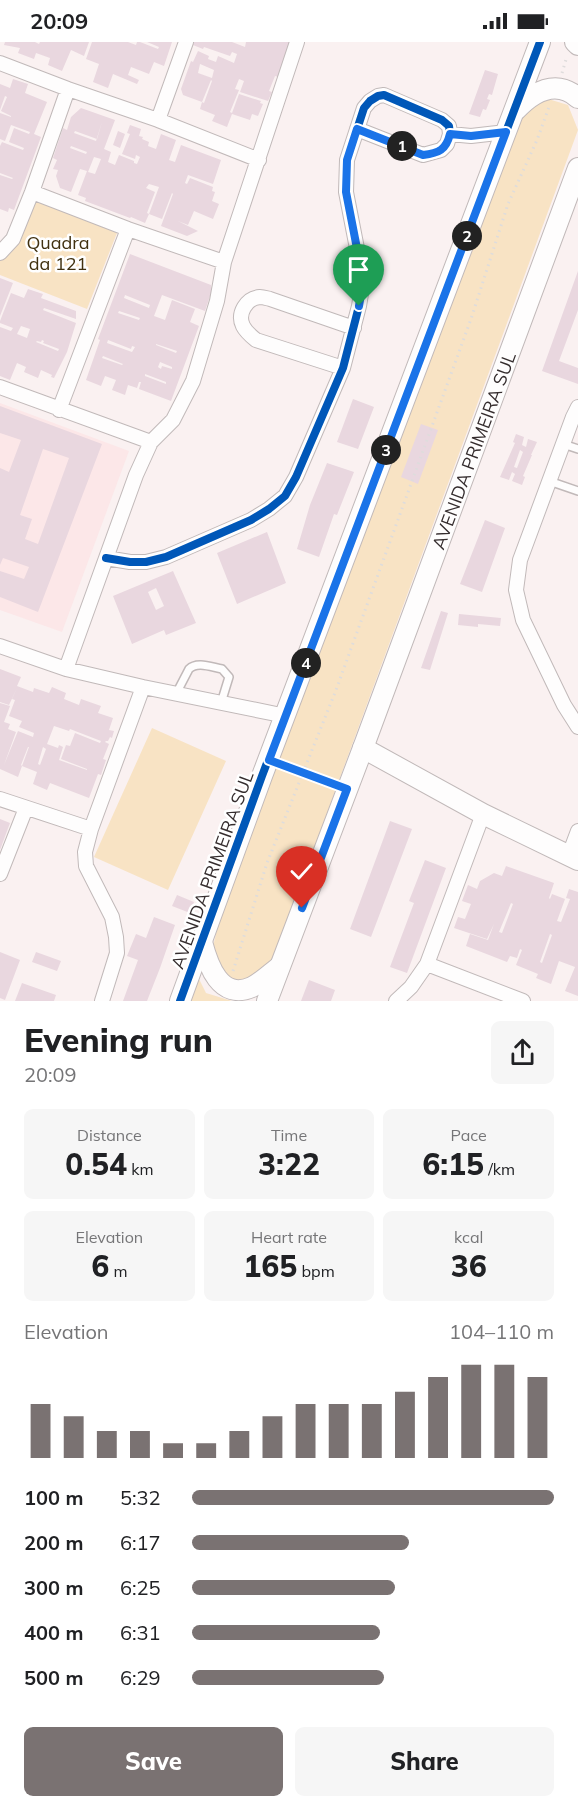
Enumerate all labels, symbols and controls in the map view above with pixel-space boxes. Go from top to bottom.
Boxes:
text: 20:09 [30,7,88,35]
pin: 1 [387,131,417,161]
text: 1 [397,136,407,156]
pin: 2 [452,221,482,251]
text: 2 [462,226,472,246]
park label: Quadra da 121 [26,231,90,275]
pin [333,244,384,306]
icon: arrive [342,253,375,286]
street label: AVENIDA PRIMEIRA SUL [426,348,520,552]
pin: 3 [371,435,401,465]
text: 3 [381,440,391,460]
pin: 4 [291,648,321,678]
text: 4 [301,653,311,673]
street label: AVENIDA PRIMEIRA SUL [166,768,259,972]
pin [276,846,327,908]
icon: check [285,855,318,888]
text: Evening run [24,1019,213,1060]
button: share [491,1021,554,1084]
text: 20:09 [24,1062,77,1087]
text: Distance [77,1125,142,1145]
text: Time [271,1125,307,1145]
text: Pace [451,1125,487,1145]
text: 0.54 [65,1145,127,1183]
text: 3:22 [258,1145,320,1183]
text: 6:15 [422,1145,484,1183]
text: km [127,1159,153,1179]
text: /km [484,1159,515,1179]
text: Elevation [75,1227,143,1247]
text: Heart rate [251,1227,327,1247]
text: kcal [454,1227,483,1247]
text: 6 [91,1247,109,1285]
text: 165 [243,1247,297,1285]
text: 36 [451,1247,487,1285]
text: m [109,1261,127,1281]
text: bpm [297,1261,335,1281]
text: Elevation [24,1319,109,1344]
text: 104–110 m [449,1319,554,1344]
text: 100 m [24,1485,83,1510]
text: 5:32 [120,1485,161,1510]
text: 200 m [24,1530,83,1555]
text: 6:17 [120,1530,161,1555]
text: 300 m [24,1575,83,1600]
text: 6:25 [120,1575,161,1600]
text: 400 m [24,1620,83,1645]
text: 6:31 [120,1620,161,1645]
text: 500 m [24,1665,83,1690]
text: 6:29 [120,1665,161,1690]
button: Save [24,1727,283,1796]
button: Share [295,1727,554,1796]

